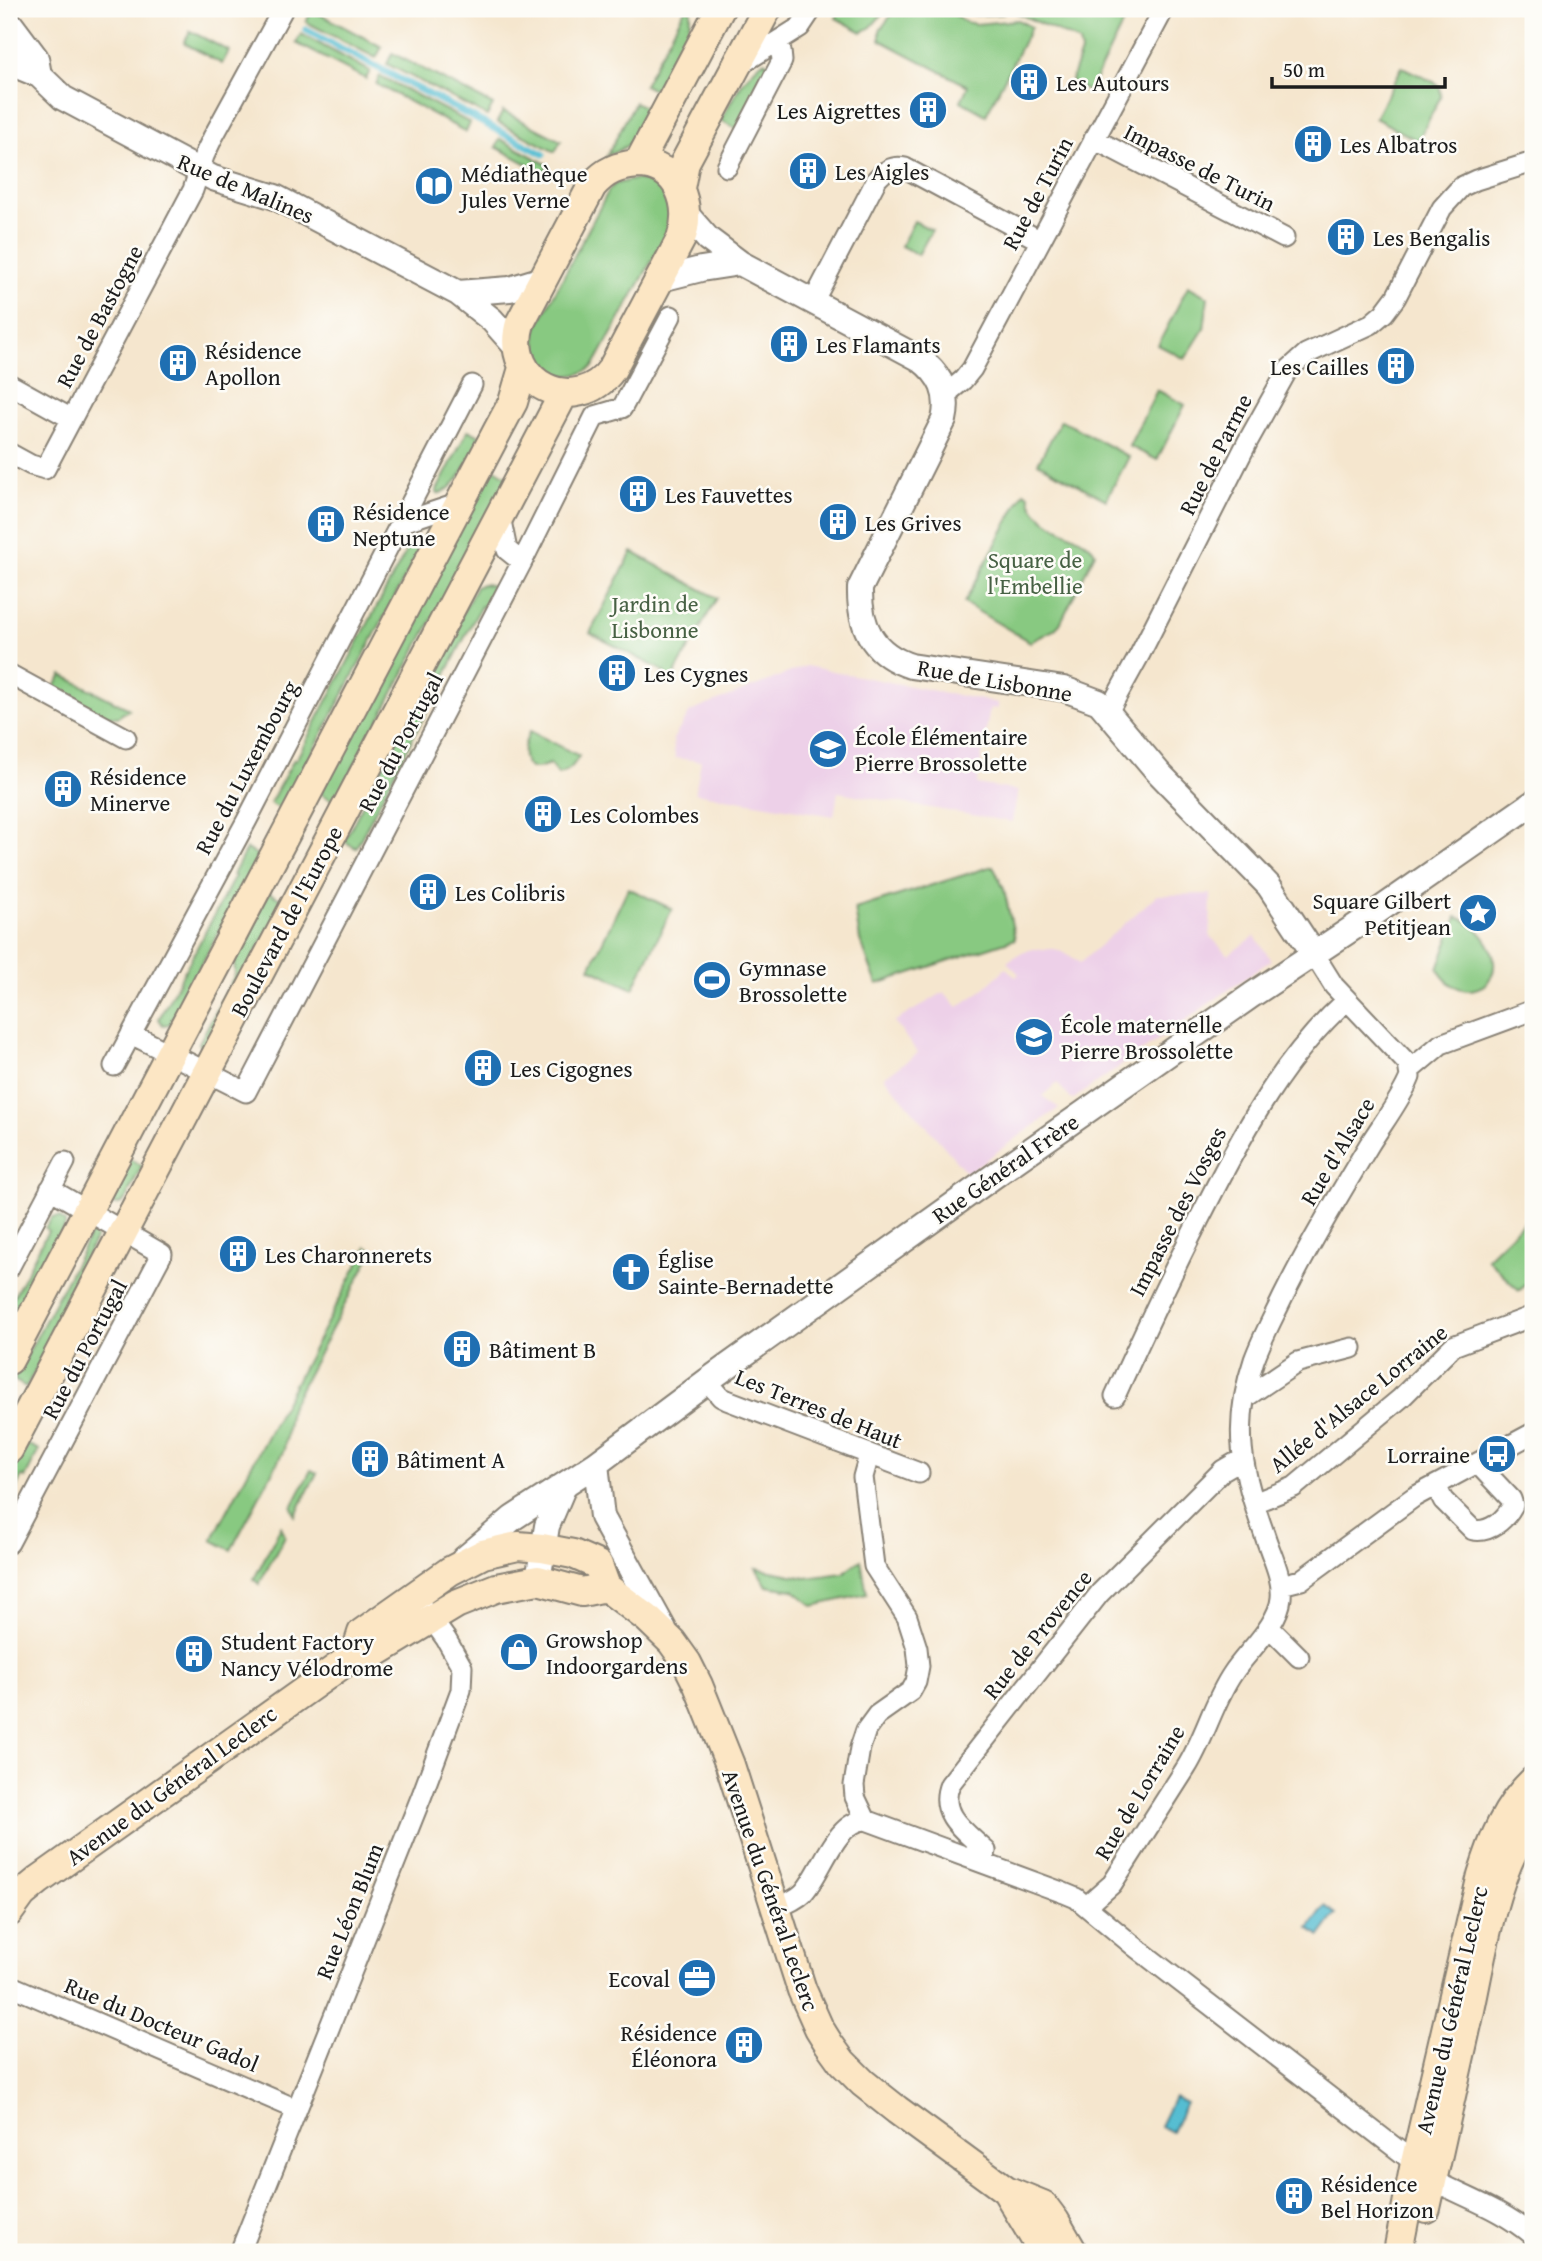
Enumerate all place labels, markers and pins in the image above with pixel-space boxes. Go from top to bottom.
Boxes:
building icon: Les Autours [1008,61,1050,103]
place label: Les Autours [1056,66,1170,99]
building icon: Les Aigrettes [907,89,949,131]
place label: Les Aigrettes [777,94,901,127]
building icon: Les Albatros [1292,123,1334,165]
place label: Les Albatros [1340,128,1458,161]
building icon: Les Aigles [787,150,829,192]
place label: Les Aigles [835,155,929,188]
place label: Médiathèque Jules Verne [458,157,587,216]
library icon: Médiathèque Jules Verne [413,165,455,207]
building icon: Les Bengalis [1325,216,1367,258]
place label: Les Bengalis [1373,221,1490,254]
building icon: Les Flamants [768,323,810,365]
place label: Les Flamants [816,328,941,361]
place label: Résidence Apollon [205,334,302,393]
building icon: Résidence Apollon [157,342,199,384]
building icon: Les Cailles [1375,345,1417,387]
place label: Les Cailles [1270,350,1369,383]
building icon: Les Fauvettes [617,473,659,515]
place label: Les Fauvettes [665,478,793,511]
place label: Résidence Neptune [353,495,450,554]
building icon: Les Grives [817,501,859,543]
building icon: Résidence Neptune [305,503,347,545]
place label: Les Grives [865,506,962,539]
building icon: Les Cygnes [596,652,638,694]
place label: Les Cygnes [644,657,748,690]
place label: École Élémentaire Pierre Brossolette [855,720,1028,779]
school or university icon: École Élémentaire Pierre Brossolette [807,728,849,770]
place label: Résidence Minerve [90,760,187,819]
building icon: Résidence Minerve [42,768,84,810]
building icon: Les Colombes [522,793,564,835]
place label: Les Colombes [570,798,699,831]
building icon: Les Colibris [407,871,449,913]
place label: Les Colibris [455,876,565,909]
place label: Square Gilbert Petitjean [1313,884,1451,943]
place icon: Square Gilbert Petitjean [1457,892,1499,934]
place label: Gymnase Brossolette [739,951,847,1010]
sports icon: Gymnase Brossolette [691,959,733,1001]
place label: École maternelle Pierre Brossolette [1061,1008,1233,1067]
school or university icon: École maternelle Pierre Brossolette [1013,1016,1055,1058]
building icon: Les Cigognes [462,1047,504,1089]
place label: Les Cigognes [510,1052,633,1085]
building icon: Les Charonnerets [217,1233,259,1275]
place label: Les Charonnerets [265,1238,432,1271]
place label: Église Sainte-Bernadette [658,1243,833,1302]
church icon: Église Sainte-Bernadette [610,1251,652,1293]
building icon: Bâtiment B [441,1328,483,1370]
place label: Bâtiment B [489,1333,596,1366]
bus stop icon: Lorraine [1476,1433,1518,1475]
building icon: Bâtiment A [349,1438,391,1480]
place label: Lorraine [1387,1440,1470,1468]
place label: Bâtiment A [397,1443,505,1476]
place label: Growshop Indoorgardens [546,1623,688,1682]
place label: Student Factory Nancy Vélodrome [221,1625,393,1684]
shop icon: Growshop Indoorgardens [498,1631,540,1673]
building icon: Student Factory Nancy Vélodrome [173,1633,215,1675]
office icon: Ecoval [676,1957,718,1999]
place label: Ecoval [609,1962,670,1995]
place label: Résidence Éléonora [620,2016,717,2075]
building icon: Résidence Éléonora [723,2024,765,2066]
place label: Résidence Bel Horizon [1321,2167,1434,2226]
building icon: Résidence Bel Horizon [1273,2175,1315,2217]

